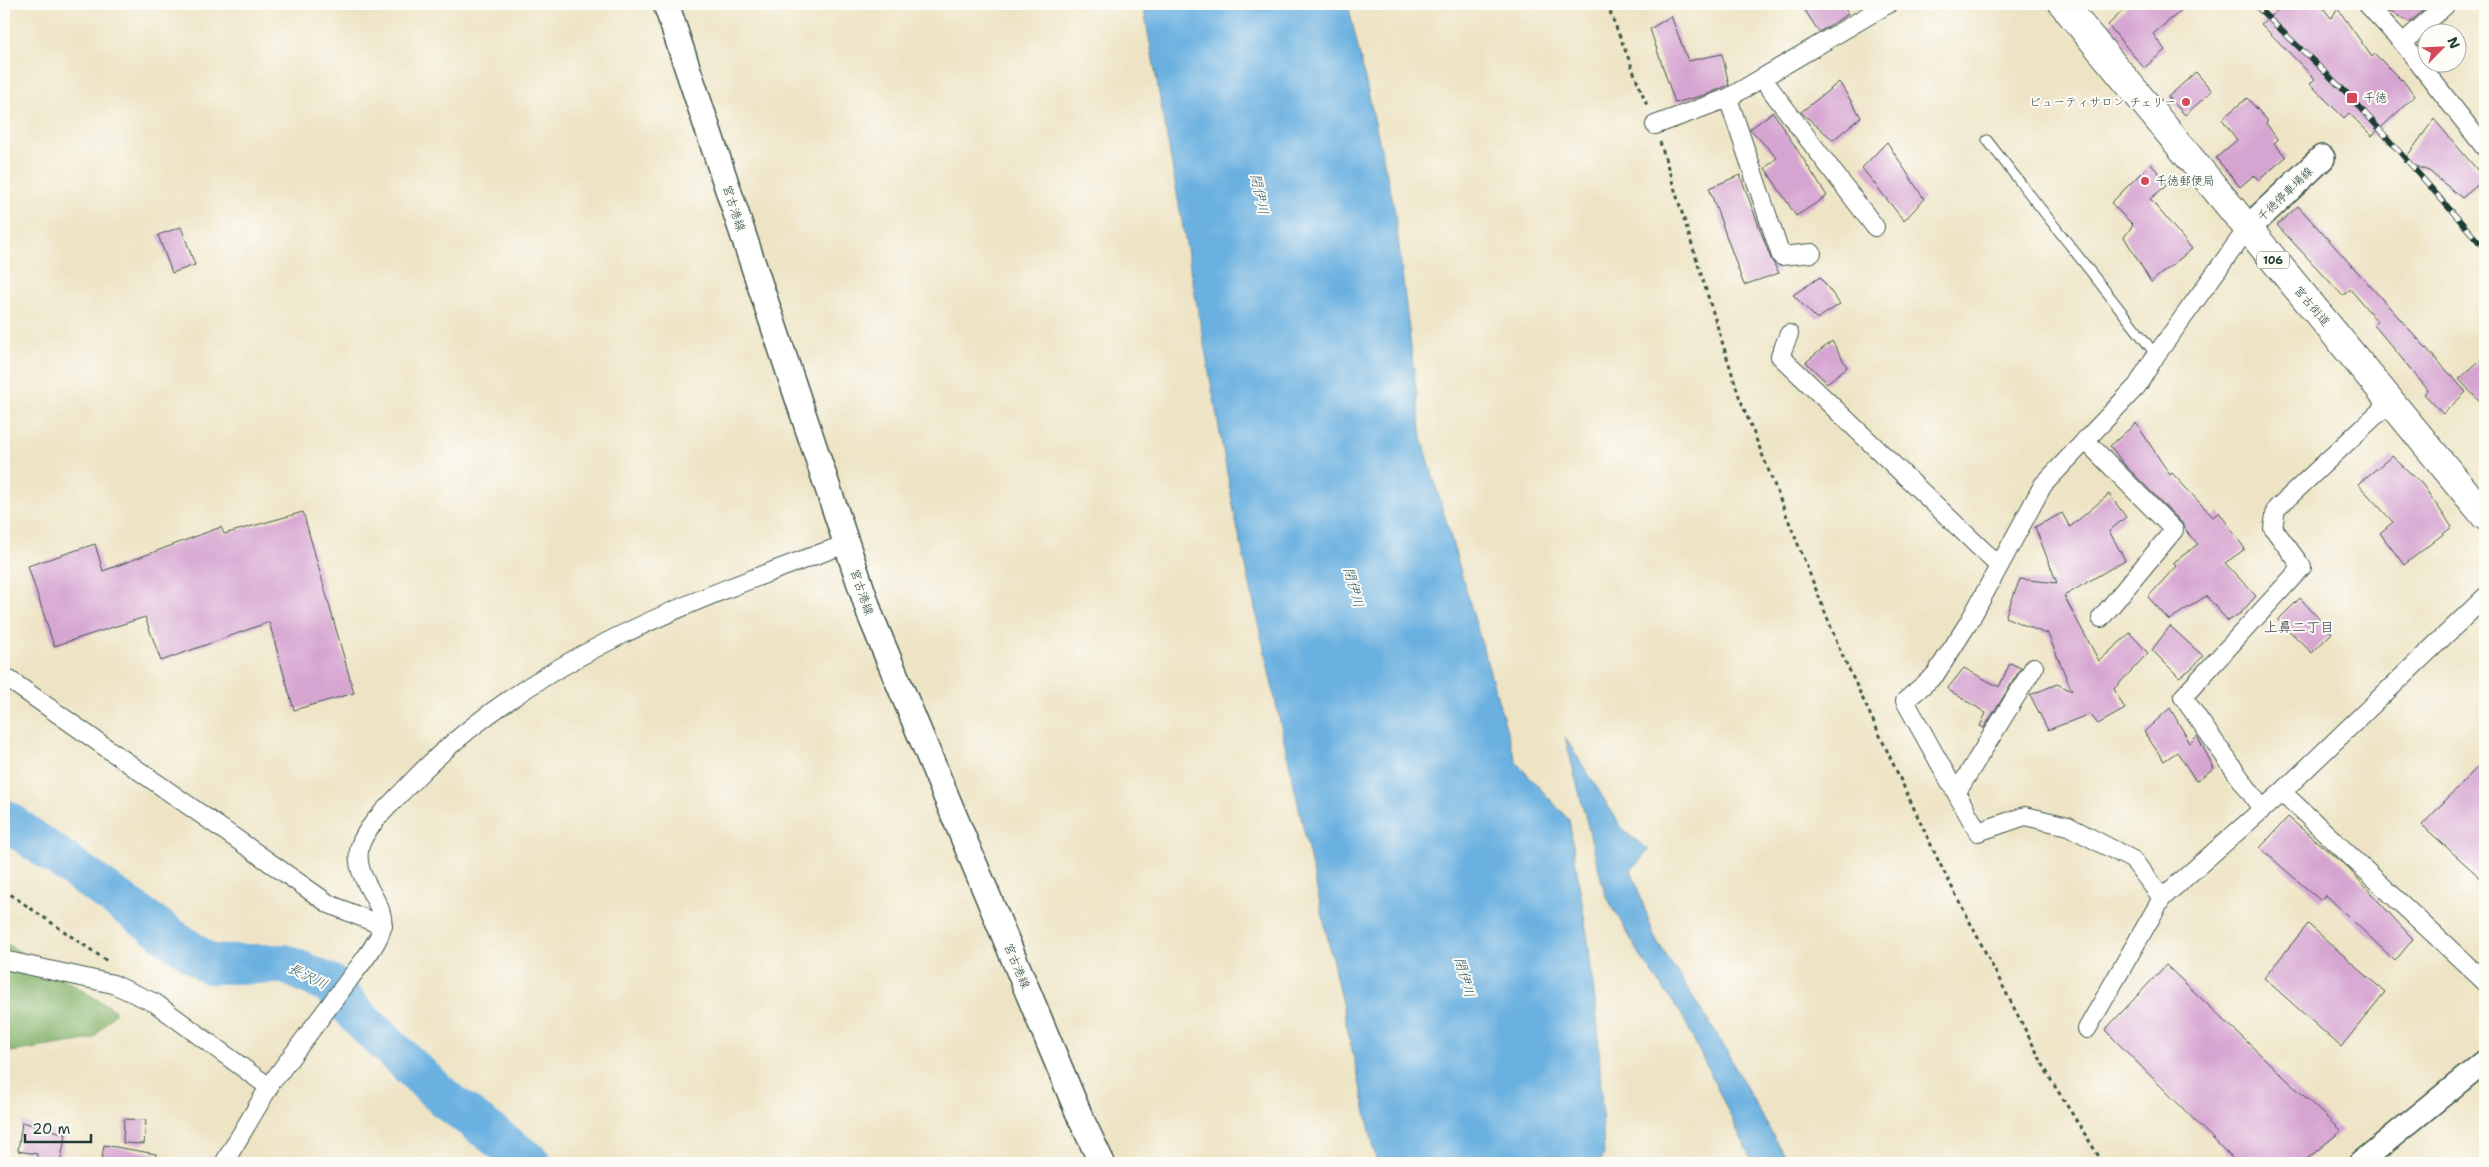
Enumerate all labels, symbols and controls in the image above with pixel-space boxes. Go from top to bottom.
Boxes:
north arrow [2416,22,2466,72]
text: N [2443,34,2464,51]
place label: 千徳 [2363,90,2387,106]
marker: 千徳 [2345,91,2359,105]
place label: ビューティサロン チェリー [2029,94,2176,110]
marker: ビューティサロン チェリー [2180,96,2192,108]
street label: 千徳停車場線 [2254,163,2316,225]
water label: 閉伊川 [1247,172,1273,216]
place label: 千徳郵便局 [2155,173,2215,189]
marker: 千徳郵便局 [2139,175,2151,187]
street label: 宮古港線 [719,183,749,233]
road number: 106 [2257,252,2289,268]
street label: 宮古街道 [2290,282,2334,330]
water label: 閉伊川 [1340,564,1368,610]
street label: 宮古港線 [847,567,877,617]
district label: 上鼻二丁目 [2264,618,2334,636]
street label: 宮古港線 [1000,941,1034,991]
water label: 閉伊川 [1451,954,1479,1000]
water label: 長沢川 [285,959,331,993]
scale bar [25,1112,91,1144]
text: 20 m [32,1119,71,1139]

